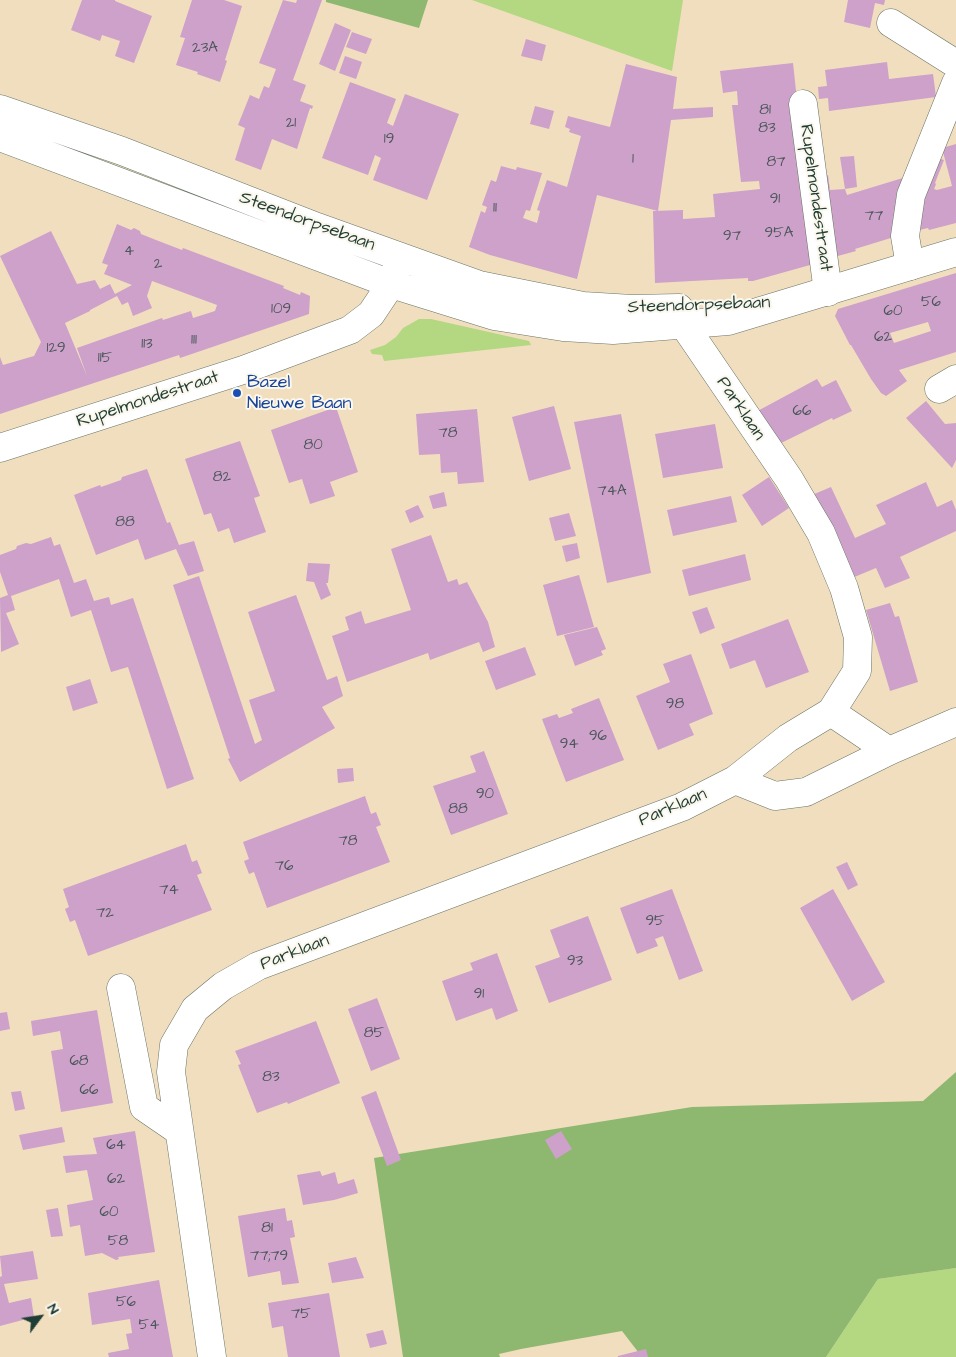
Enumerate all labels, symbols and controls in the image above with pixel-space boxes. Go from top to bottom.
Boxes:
house number: 23A [192,40,218,58]
house number: 81 [759,102,771,120]
house number: 21 [286,115,296,133]
house number: 83 [758,120,776,138]
street label: Rupelmondestraat [794,123,836,273]
house number: 19 [384,131,394,149]
house number: 1 [632,151,634,169]
house number: 87 [767,154,785,172]
street label: Steendorpsebaan [236,187,378,257]
house number: 91 [770,191,780,209]
house number: 11 [493,200,497,218]
house number: 77 [865,208,883,226]
house number: 95A [765,225,793,243]
house number: 97 [723,228,741,246]
house number: 4 [124,243,134,261]
house number: 2 [154,256,162,274]
street label: Steendorpsebaan [627,293,771,319]
house number: 56 [921,294,941,312]
house number: 109 [271,301,291,319]
house number: 60 [884,303,902,321]
house number: 62 [874,329,892,347]
house number: 111 [191,332,197,350]
house number: 113 [141,336,153,354]
house number: 129 [46,340,66,358]
house number: 115 [98,350,112,368]
street label: Rupelmondestraat [74,367,222,433]
place label: Bazel Nieuwe Baan [247,372,352,414]
street label: Parklaan [711,373,769,445]
marker: Bazel Nieuwe Baan [231,387,243,399]
house number: 66 [793,403,811,421]
house number: 78 [439,425,457,443]
house number: 80 [303,437,323,455]
house number: 82 [213,469,231,487]
house number: 74A [597,483,627,501]
house number: 88 [115,514,135,532]
house number: 98 [666,696,684,714]
house number: 96 [589,728,607,746]
house number: 94 [560,736,578,754]
street label: Parklaan [636,784,710,832]
house number: 90 [476,786,494,804]
house number: 88 [448,801,468,819]
house number: 78 [339,833,357,851]
house number: 76 [275,858,293,876]
house number: 74 [159,882,179,900]
house number: 72 [96,905,114,923]
house number: 95 [645,913,665,931]
street label: Parklaan [258,930,332,976]
house number: 93 [567,953,583,971]
house number: 91 [474,986,484,1004]
house number: 85 [364,1025,384,1043]
house number: 68 [69,1053,89,1071]
house number: 83 [262,1069,280,1087]
house number: 66 [80,1082,98,1100]
house number: 64 [106,1137,126,1155]
house number: 62 [107,1171,125,1189]
house number: 60 [100,1204,118,1222]
house number: 81 [261,1220,273,1238]
house number: 58 [108,1233,128,1251]
house number: 77;79 [250,1248,288,1266]
north arrow [15,1292,65,1342]
house number: 56 [116,1294,136,1312]
text: N [42,1300,64,1318]
house number: 75 [291,1306,311,1324]
house number: 54 [139,1317,159,1335]

